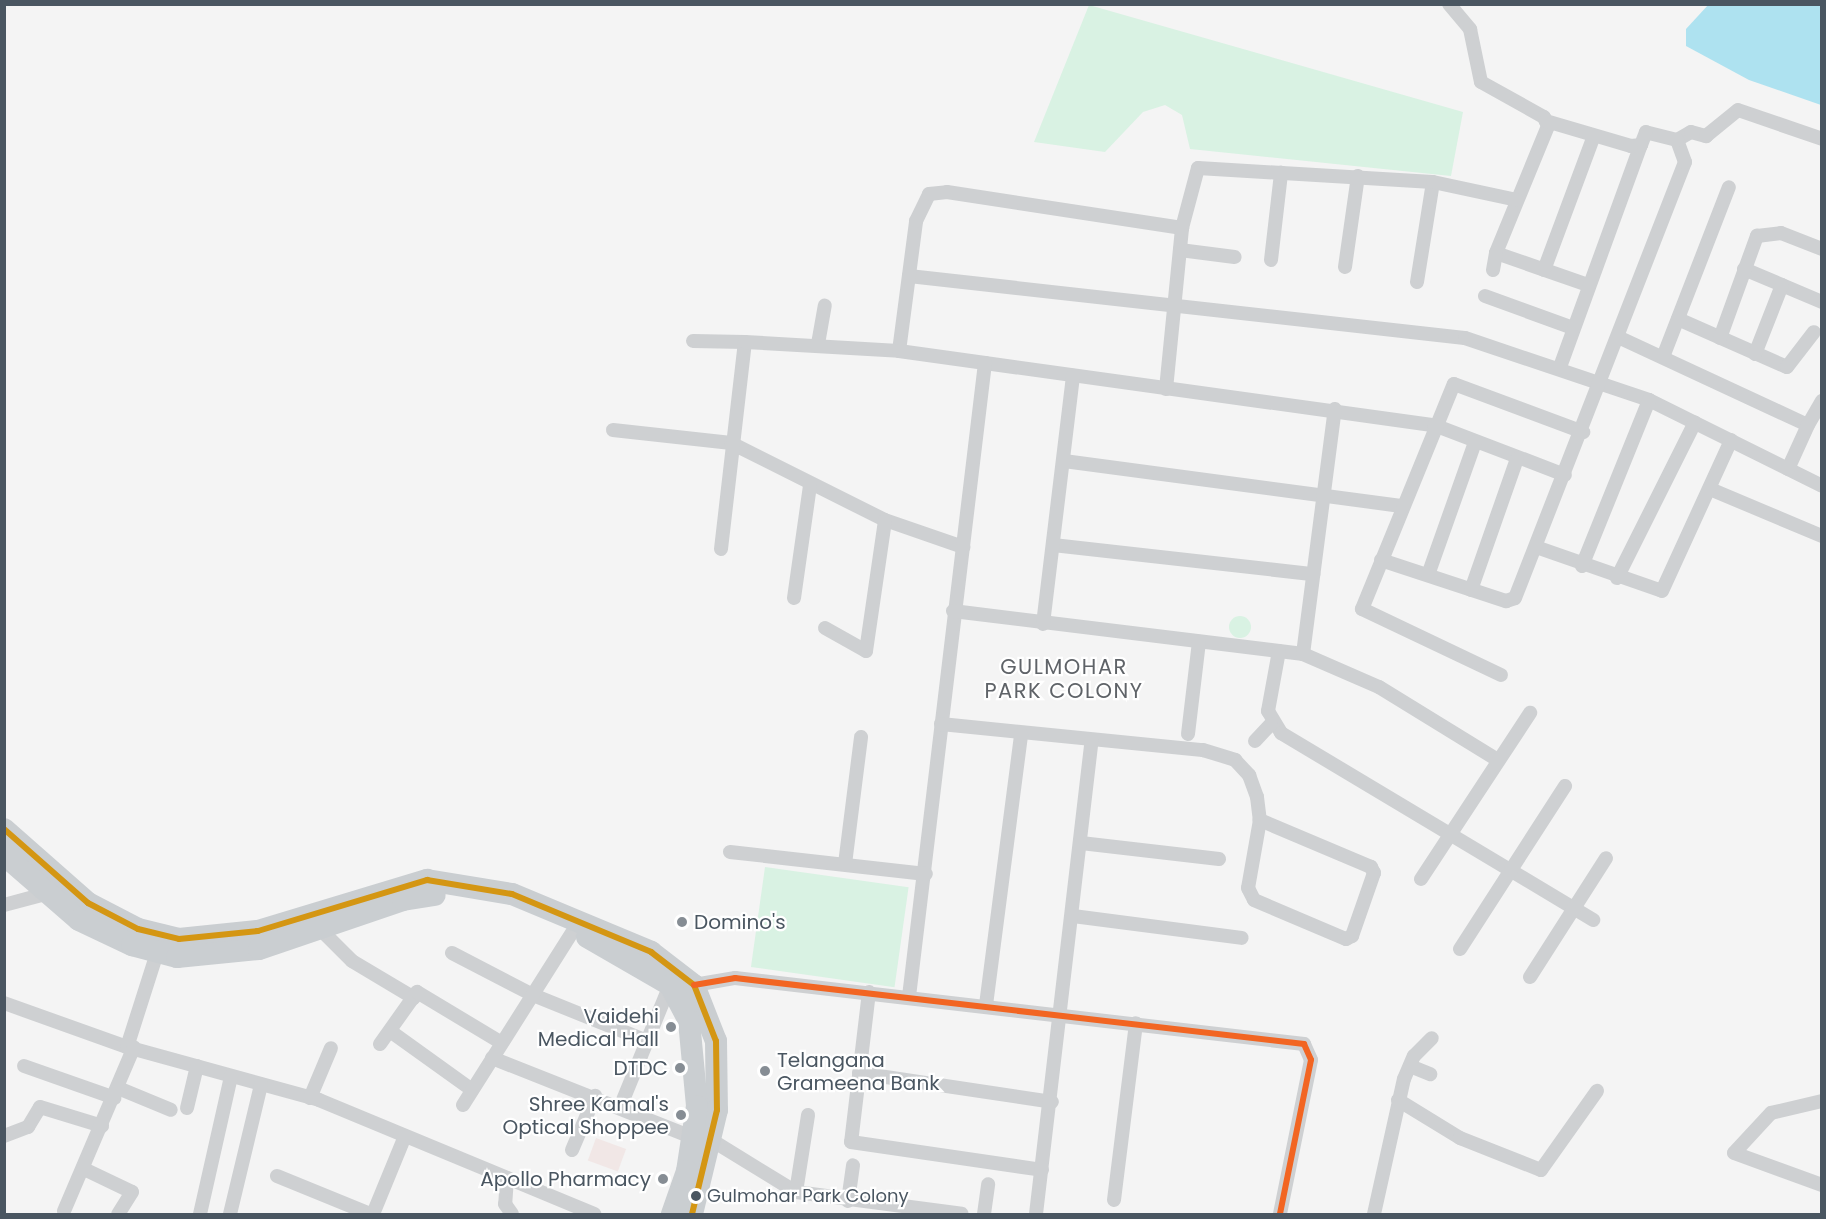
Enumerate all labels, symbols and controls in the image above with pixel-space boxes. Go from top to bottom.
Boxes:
district label: GULMOHAR PARK COLONY [984,654,1144,704]
place label: Domino's [694,910,786,934]
marker: Domino's [675,915,689,929]
place label: Vaidehi Medical Hall [538,1004,659,1051]
marker: Vaidehi Medical Hall [664,1020,678,1034]
place label: Telangana Grameena Bank [777,1048,939,1095]
place label: DTDC [613,1056,668,1080]
marker: DTDC [673,1061,687,1075]
marker: Telangana Grameena Bank [758,1064,772,1078]
place label: Shree Kamal's Optical Shoppee [502,1092,669,1139]
marker: Shree Kamal's Optical Shoppee [674,1108,688,1122]
place label: Apollo Pharmacy [480,1167,651,1191]
marker: Apollo Pharmacy [656,1172,670,1186]
place label: Gulmohar Park Colony [707,1185,909,1207]
marker: Gulmohar Park Colony [690,1190,702,1202]

